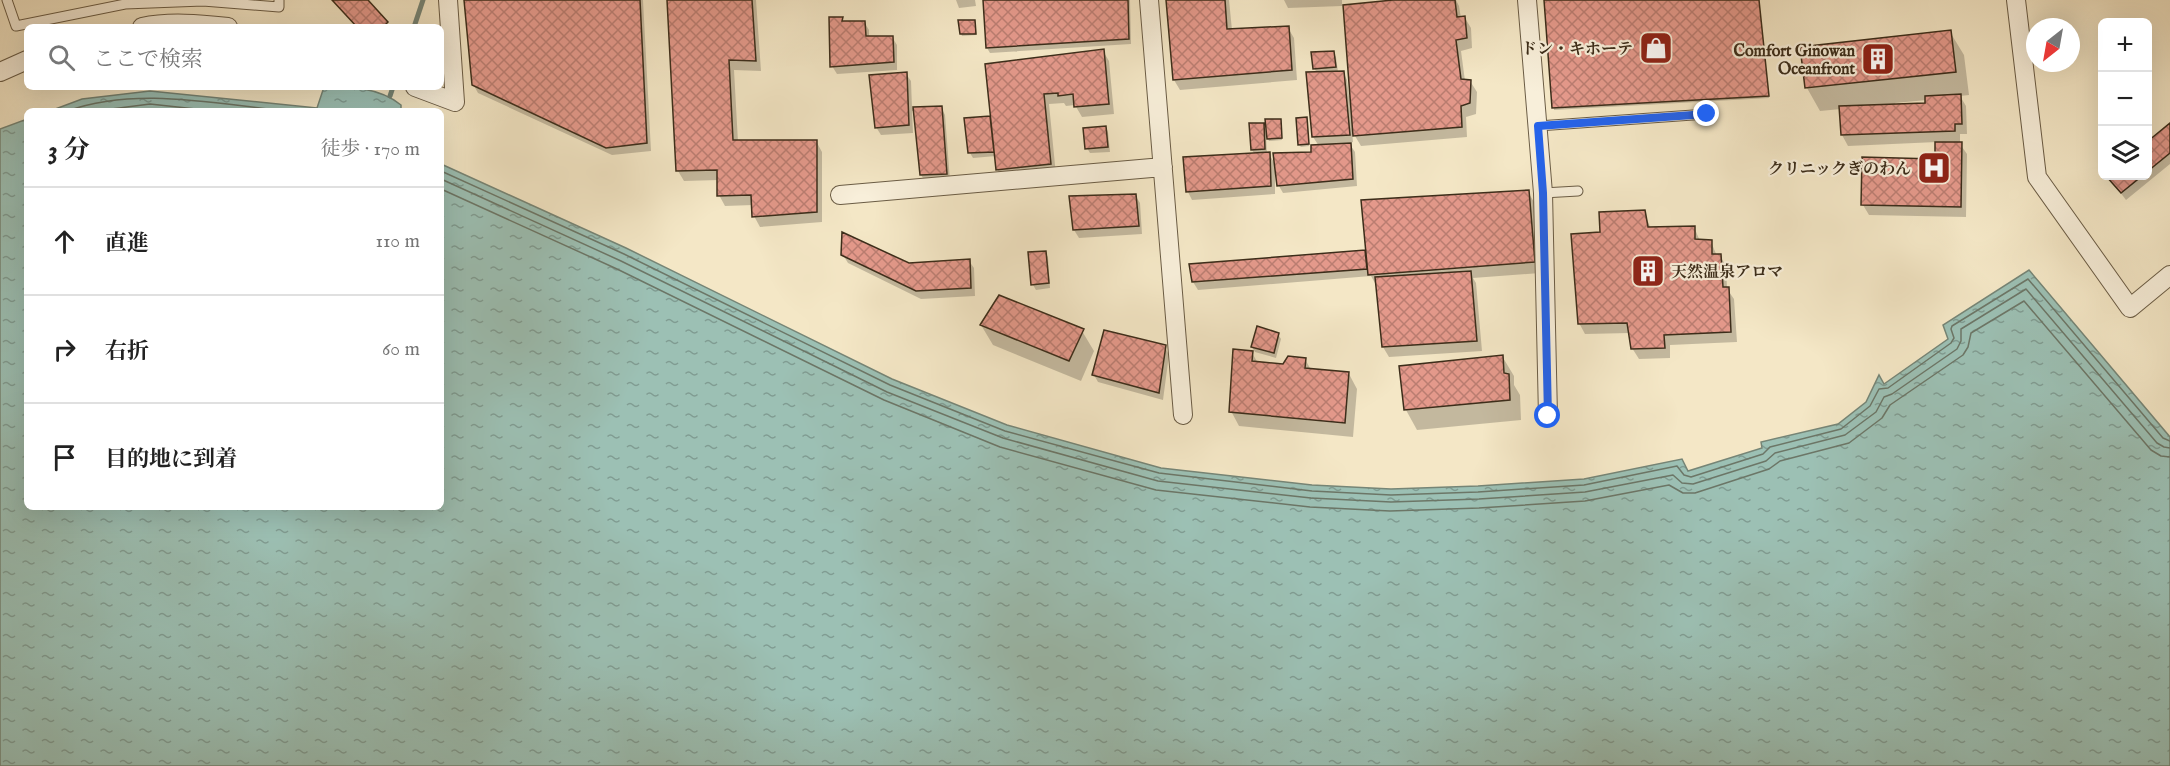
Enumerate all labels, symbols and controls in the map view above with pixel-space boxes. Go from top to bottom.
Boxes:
north arrow [2026,18,2080,72]
map controls [2098,18,2152,180]
button: + [2098,18,2152,72]
search box [24,24,444,90]
shop icon: ドン・キホーテ [1638,30,1674,66]
place label: ドン・キホーテ [1521,40,1633,60]
icon: search [45,41,78,74]
building icon: Comfort Ginowan Oceanfront [1860,41,1896,77]
place label: Comfort Ginowan Oceanfront [1734,42,1856,80]
text: ここで検索 [93,46,203,74]
button: − [2098,72,2152,126]
route end [1693,100,1719,126]
button: layers [2098,126,2152,180]
text: 3 分 [48,134,89,167]
text: 徒歩 · 170 m [320,137,420,162]
hospital icon: クリニックぎのわん [1916,150,1952,186]
place label: クリニックぎのわん [1768,160,1911,180]
icon: ahead [48,225,81,258]
text: 110 m [376,229,420,254]
text: 直進 [105,230,149,258]
building icon: 天然温泉アロマ [1630,253,1666,289]
place label: 天然温泉アロマ [1671,263,1783,283]
icon: right [48,333,81,366]
text: 60 m [382,337,420,362]
text: 右折 [105,338,149,366]
route start [1534,402,1560,428]
icon: arrive [48,441,81,474]
text: 目的地に到着 [105,446,237,474]

